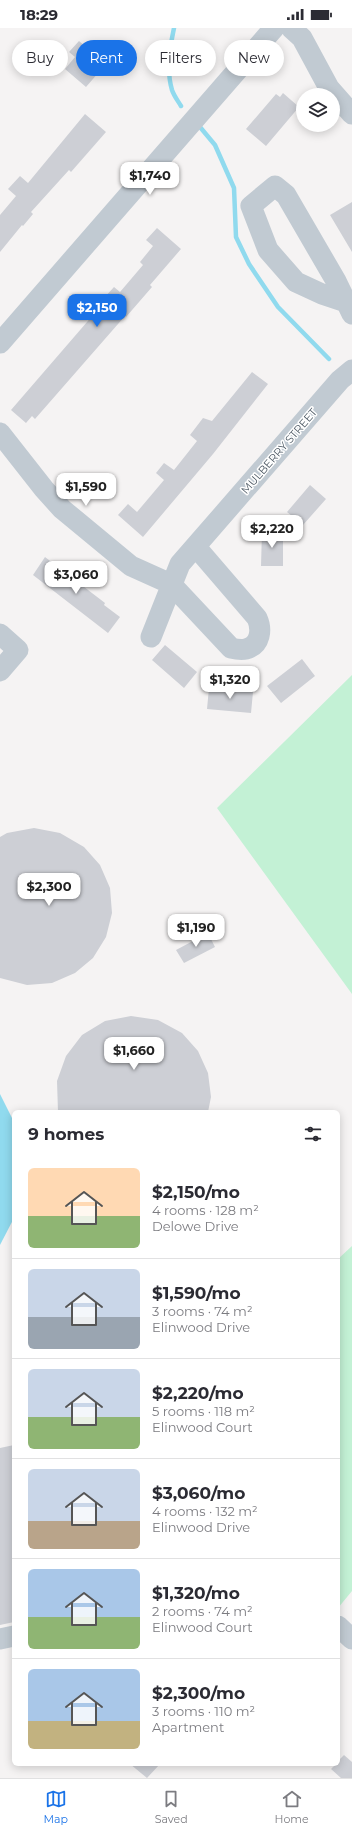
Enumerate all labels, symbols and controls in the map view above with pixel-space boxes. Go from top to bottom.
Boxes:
text: 18:29 [20,5,58,24]
chip: Buy [12,40,68,76]
chip: Rent [76,40,137,76]
chip: Filters [145,40,216,76]
chip: New [224,40,284,76]
map controls [296,88,340,132]
button: layers [296,88,340,132]
pin: $1,740 [117,162,183,196]
text: $1,740 [129,167,171,183]
pin: $2,150 [64,294,130,328]
text: $2,150 [77,299,117,315]
street label: MULBERRY STREET [238,405,320,497]
pin: $1,590 [53,473,119,507]
text: $1,590 [65,478,107,494]
pin: $2,220 [239,515,305,549]
text: $2,220 [250,520,294,536]
pin: $3,060 [43,561,109,595]
text: $3,060 [53,566,99,582]
pin: $1,320 [197,666,263,700]
text: $1,320 [210,671,250,687]
pin: $2,300 [16,873,82,907]
text: $2,300 [27,878,71,894]
pin: $1,190 [163,914,229,948]
text: $1,190 [177,919,215,935]
pin: $1,660 [101,1037,167,1071]
text: $1,660 [113,1042,155,1058]
icon: filters [302,1123,324,1145]
text: 9 homes [28,1124,104,1144]
text: $2,150/mo [152,1182,240,1202]
icon: home [60,1184,108,1232]
text: 4 rooms · 128 m² [152,1202,259,1218]
text: Delowe Drive [152,1218,239,1234]
text: $1,590/mo [152,1283,241,1303]
icon: home [60,1285,108,1333]
text: 3 rooms · 74 m² [152,1303,253,1319]
text: Elinwood Drive [152,1319,250,1335]
text: $2,220/mo [152,1383,244,1403]
icon: home [60,1385,108,1433]
text: 5 rooms · 118 m² [152,1403,255,1419]
text: Elinwood Court [152,1419,253,1435]
text: $3,060/mo [152,1483,245,1503]
icon: home [60,1485,108,1533]
text: 4 rooms · 132 m² [152,1503,258,1519]
text: Elinwood Drive [152,1519,250,1535]
text: $1,320/mo [152,1583,240,1603]
icon: home [60,1585,108,1633]
text: 2 rooms · 74 m² [152,1603,253,1619]
text: Elinwood Court [152,1619,253,1635]
text: $2,300/mo [152,1683,245,1703]
icon: home [60,1685,108,1733]
text: 3 rooms · 110 m² [152,1703,255,1719]
text: Apartment [152,1719,224,1735]
tab: Map [43,1788,68,1826]
tab: Saved [155,1788,188,1826]
tab: Home [274,1788,309,1826]

